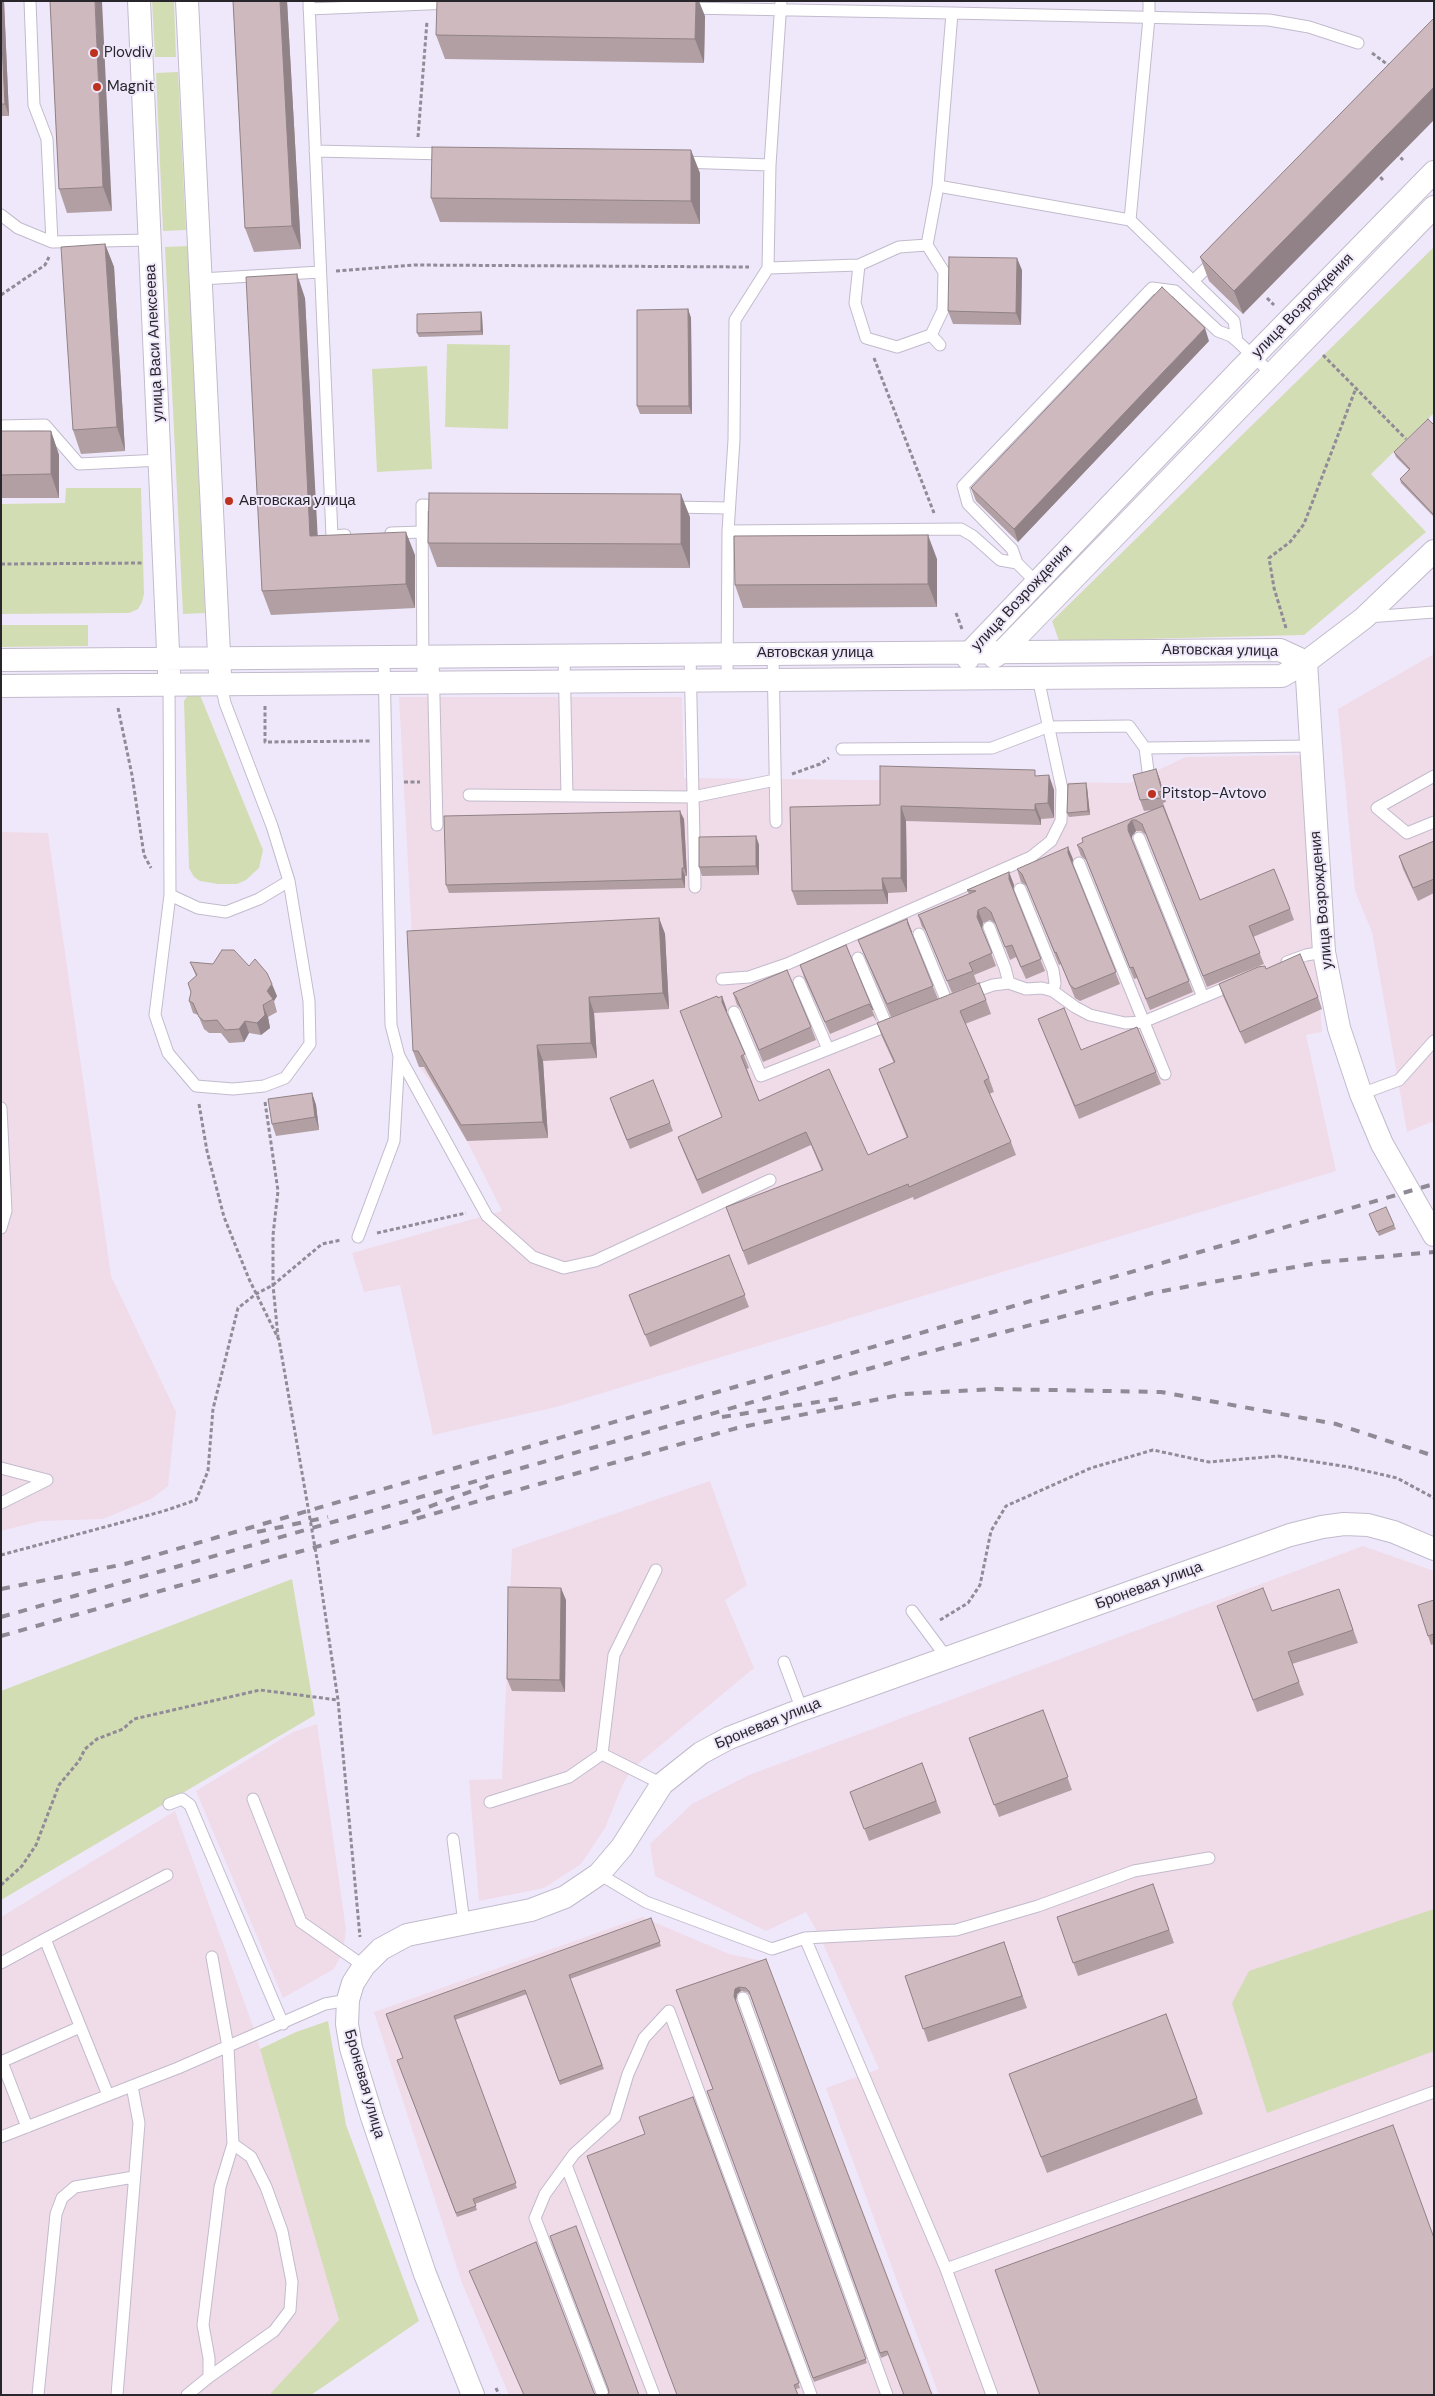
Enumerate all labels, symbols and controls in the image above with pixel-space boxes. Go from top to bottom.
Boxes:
place label: Plovdiv [104,44,153,62]
marker: Plovdiv [88,47,100,59]
place label: Magnit [107,78,154,96]
marker: Magnit [91,81,103,93]
street label: улица Возрождения [1248,250,1358,362]
street label: улица Васи Алексеева [142,264,168,422]
place label: Автовская улица [239,492,356,510]
marker: Автовская улица [223,495,235,507]
street label: улица Возрождения [968,541,1076,655]
street label: Автовская улица [1162,641,1278,661]
street label: Автовская улица [757,644,873,662]
place label: Pitstop-Avtovo [1162,785,1267,803]
marker: Pitstop-Avtovo [1146,788,1158,800]
street label: улица Возрождения [1307,830,1337,970]
street label: Броневая улица [1093,1558,1205,1614]
street label: Броневая улица [712,1695,824,1753]
street label: Броневая улица [340,2027,388,2141]

